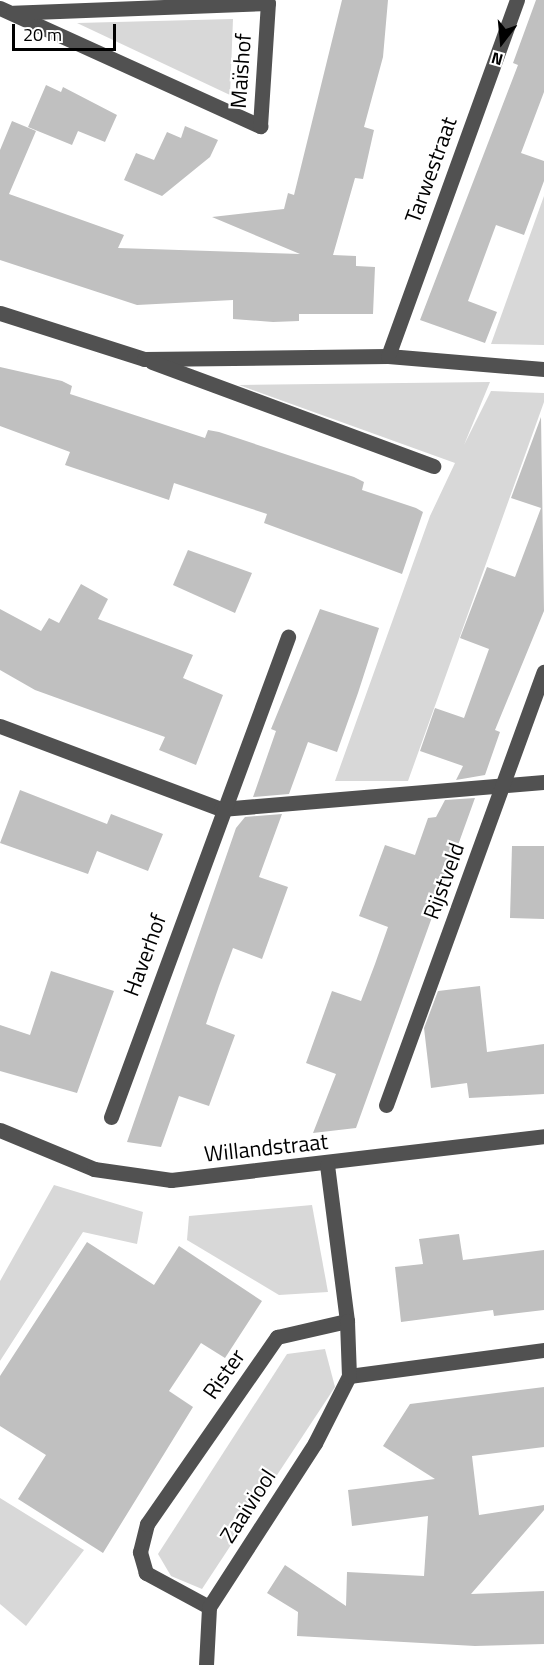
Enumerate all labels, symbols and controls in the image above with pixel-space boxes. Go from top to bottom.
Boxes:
scale bar [15,12,118,50]
north arrow [472,12,532,72]
text: 20 m [23,21,62,48]
street label: Maïshof [225,33,257,109]
text: N [488,46,506,72]
street label: Tarwestraat [400,113,462,227]
street label: Rijstveld [418,839,470,923]
street label: Haverhof [118,910,172,1000]
street label: Willandstraat [203,1128,329,1168]
street label: Rister [197,1344,251,1404]
street label: Zaaiviool [214,1464,282,1548]

